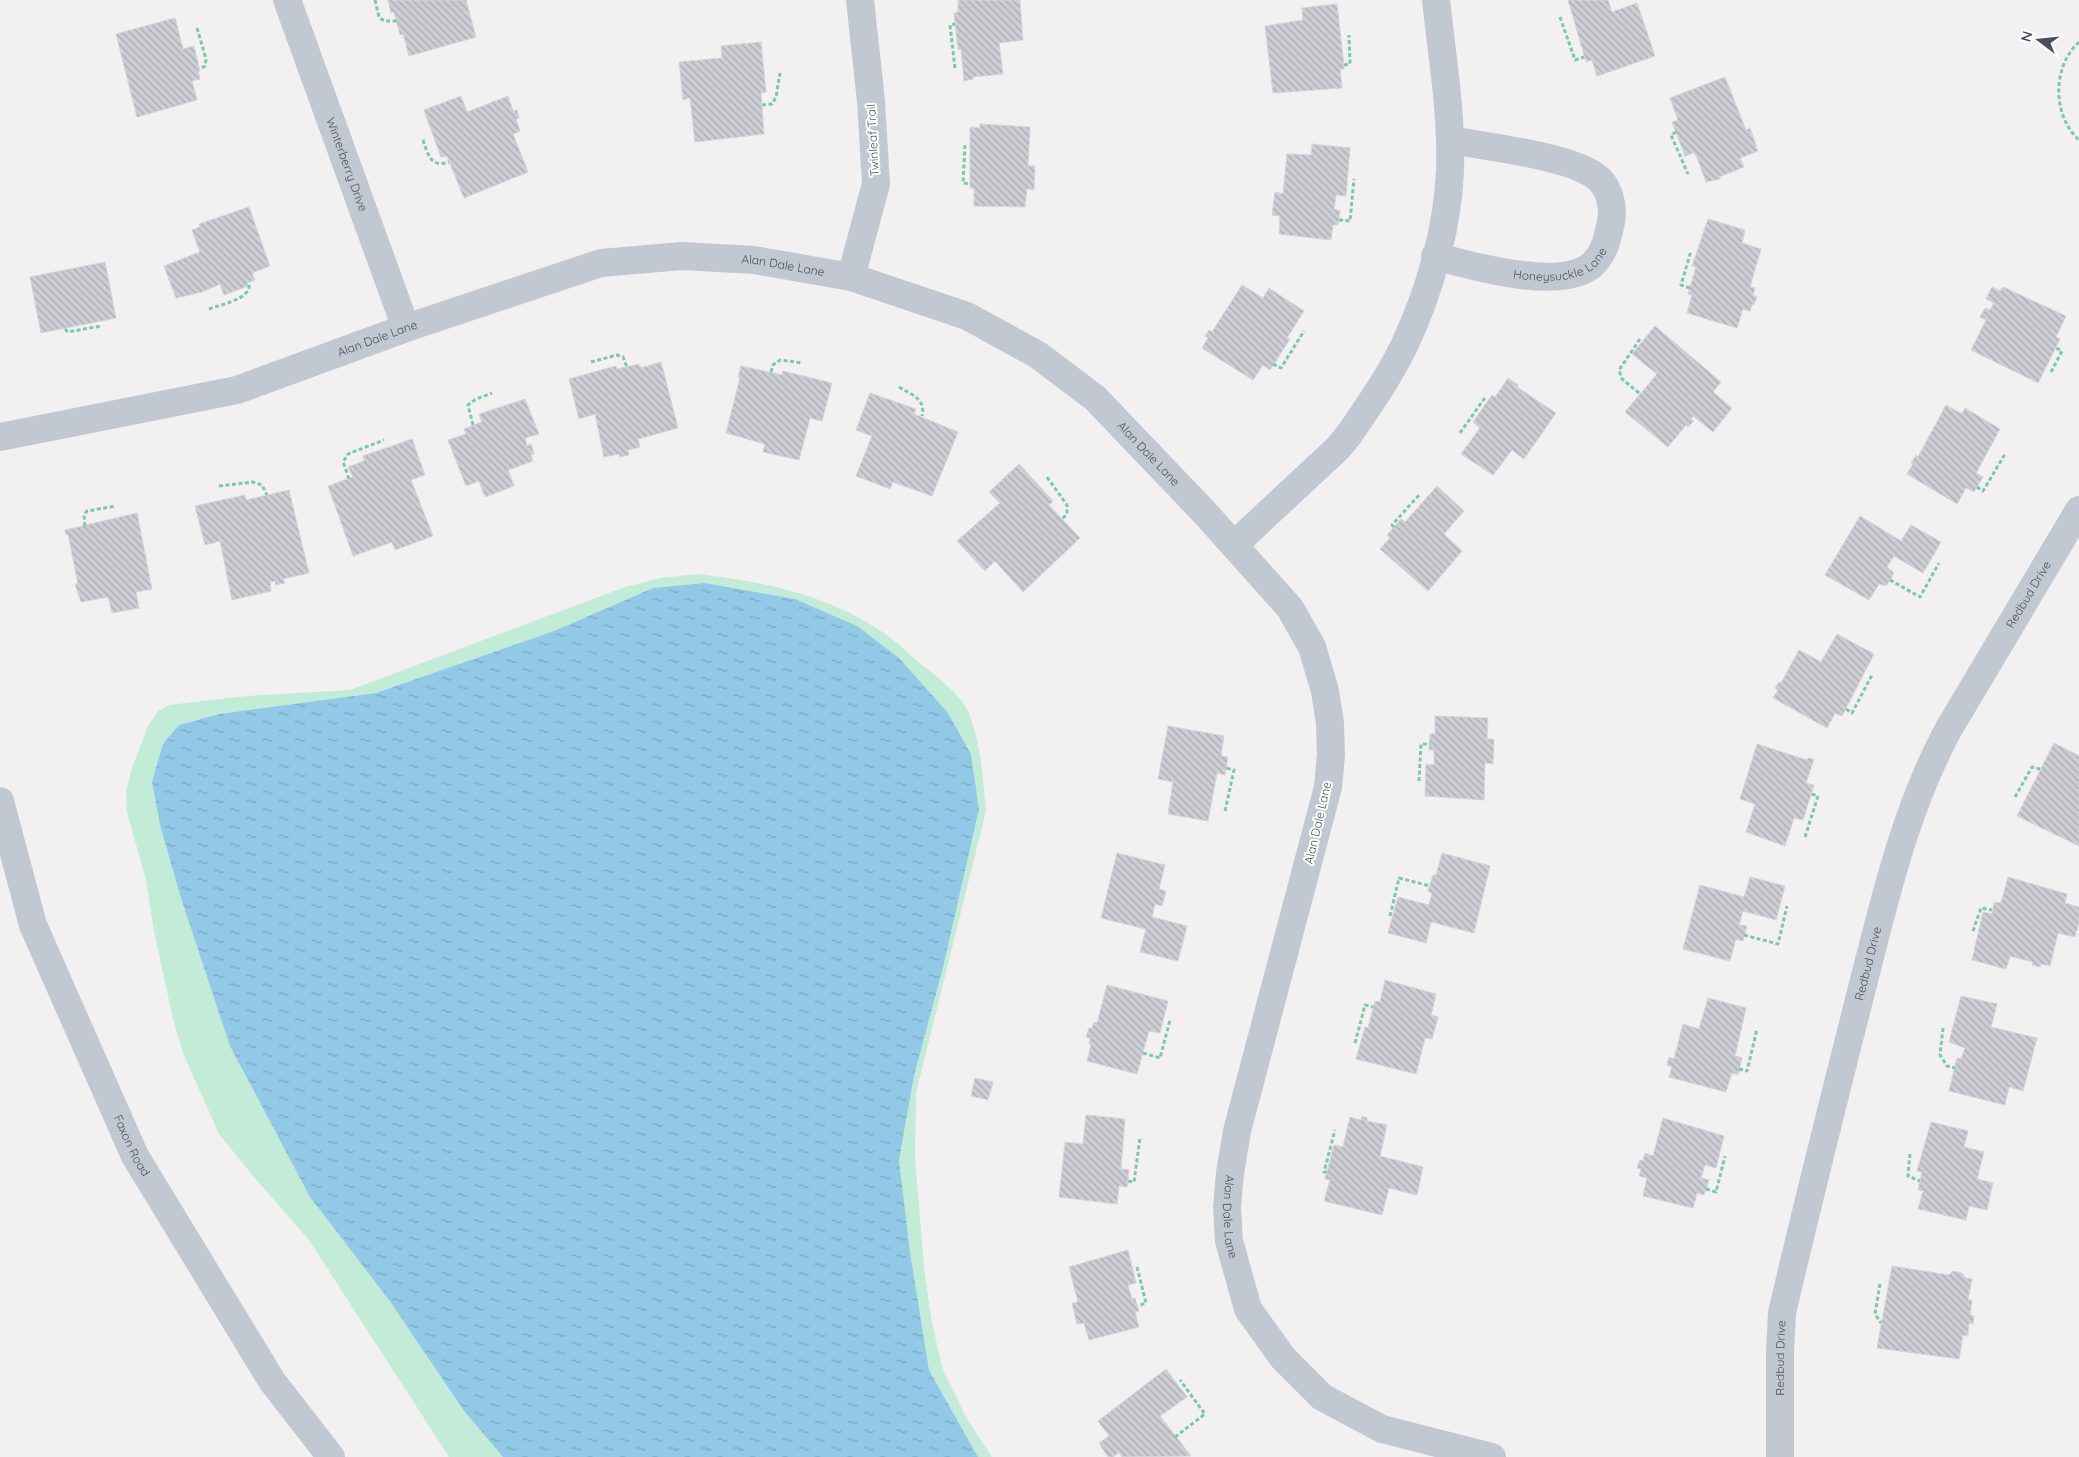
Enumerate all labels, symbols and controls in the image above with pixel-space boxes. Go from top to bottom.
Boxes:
north arrow [2014,15,2064,65]
text: N [2016,29,2037,44]
street label: Twinleaf Trail [863,104,882,177]
street label: Winterberry Drive [323,115,371,214]
street label: Honeysuckle Lane [1512,245,1610,284]
street label: Alan Dale Lane [741,251,826,279]
street label: Alan Dale Lane [335,317,419,360]
street label: Alan Dale Lane [1114,418,1183,489]
street label: Redbud Drive [2002,558,2054,631]
street label: Alan Dale Lane [1301,780,1334,865]
street label: Redbud Drive [1851,925,1884,1002]
street label: Faxon Road [111,1112,154,1179]
street label: Alan Dale Lane [1220,1174,1242,1260]
street label: Redbud Drive [1772,1320,1789,1396]

